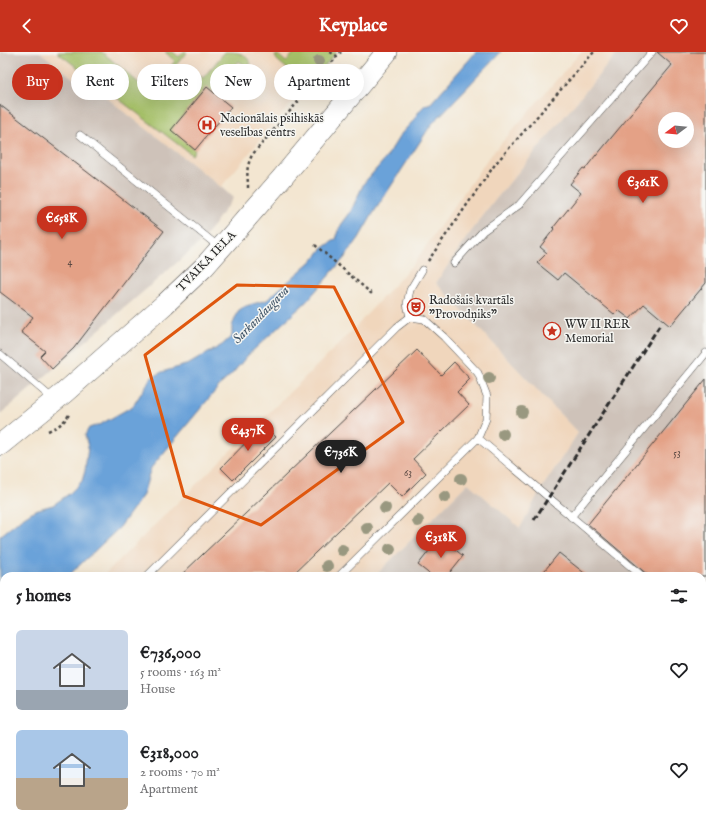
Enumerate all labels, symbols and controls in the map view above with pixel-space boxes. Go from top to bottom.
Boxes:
icon: back [16,15,38,37]
text: Keyplace [319,15,387,38]
icon: heart [668,15,690,37]
chip: Buy [12,64,63,100]
chip: Rent [71,64,129,100]
chip: Filters [137,64,202,100]
chip: New [210,64,266,100]
chip: Apartment [274,64,364,100]
place label: Nacionālais psihiskās veselības centrs [220,111,324,140]
north arrow [658,112,694,148]
map controls [658,112,694,148]
hospital icon: Nacionālais psihiskās veselības centrs [197,115,217,135]
pin: €361K [615,170,671,204]
text: €361K [627,174,659,191]
pin: €658K [34,206,90,240]
text: €658K [46,210,78,227]
street label: TVAIKA IELA [174,227,240,295]
house number: 4 [68,256,73,269]
water label: Sarkandaugava [229,282,294,348]
place label: Radošais kvartāls "Provodņiks" [429,293,514,322]
theatre icon: Radošais kvartāls "Provodņiks" [406,297,426,317]
place label: WW II RER Memorial [565,317,631,346]
place icon: WW II RER Memorial [542,321,562,341]
pin: €437K [220,418,276,452]
text: €437K [231,422,265,439]
pin: €736K [313,440,369,474]
text: €736K [324,444,358,461]
house number: 53 [673,447,681,460]
house number: 63 [404,467,412,480]
pin: €318K [413,525,469,559]
text: €318K [425,529,457,546]
icon: filters [668,585,690,607]
text: 5 homes [16,586,71,607]
text: €736,000 [140,643,201,664]
icon: home [48,646,96,694]
icon: heart [668,659,690,681]
text: 5 rooms · 163 m² [140,664,221,681]
text: House [140,681,175,698]
text: €318,000 [140,743,199,764]
icon: home [48,746,96,794]
icon: heart [668,759,690,781]
text: 2 rooms · 70 m² [140,764,220,781]
text: Apartment [140,781,198,798]

